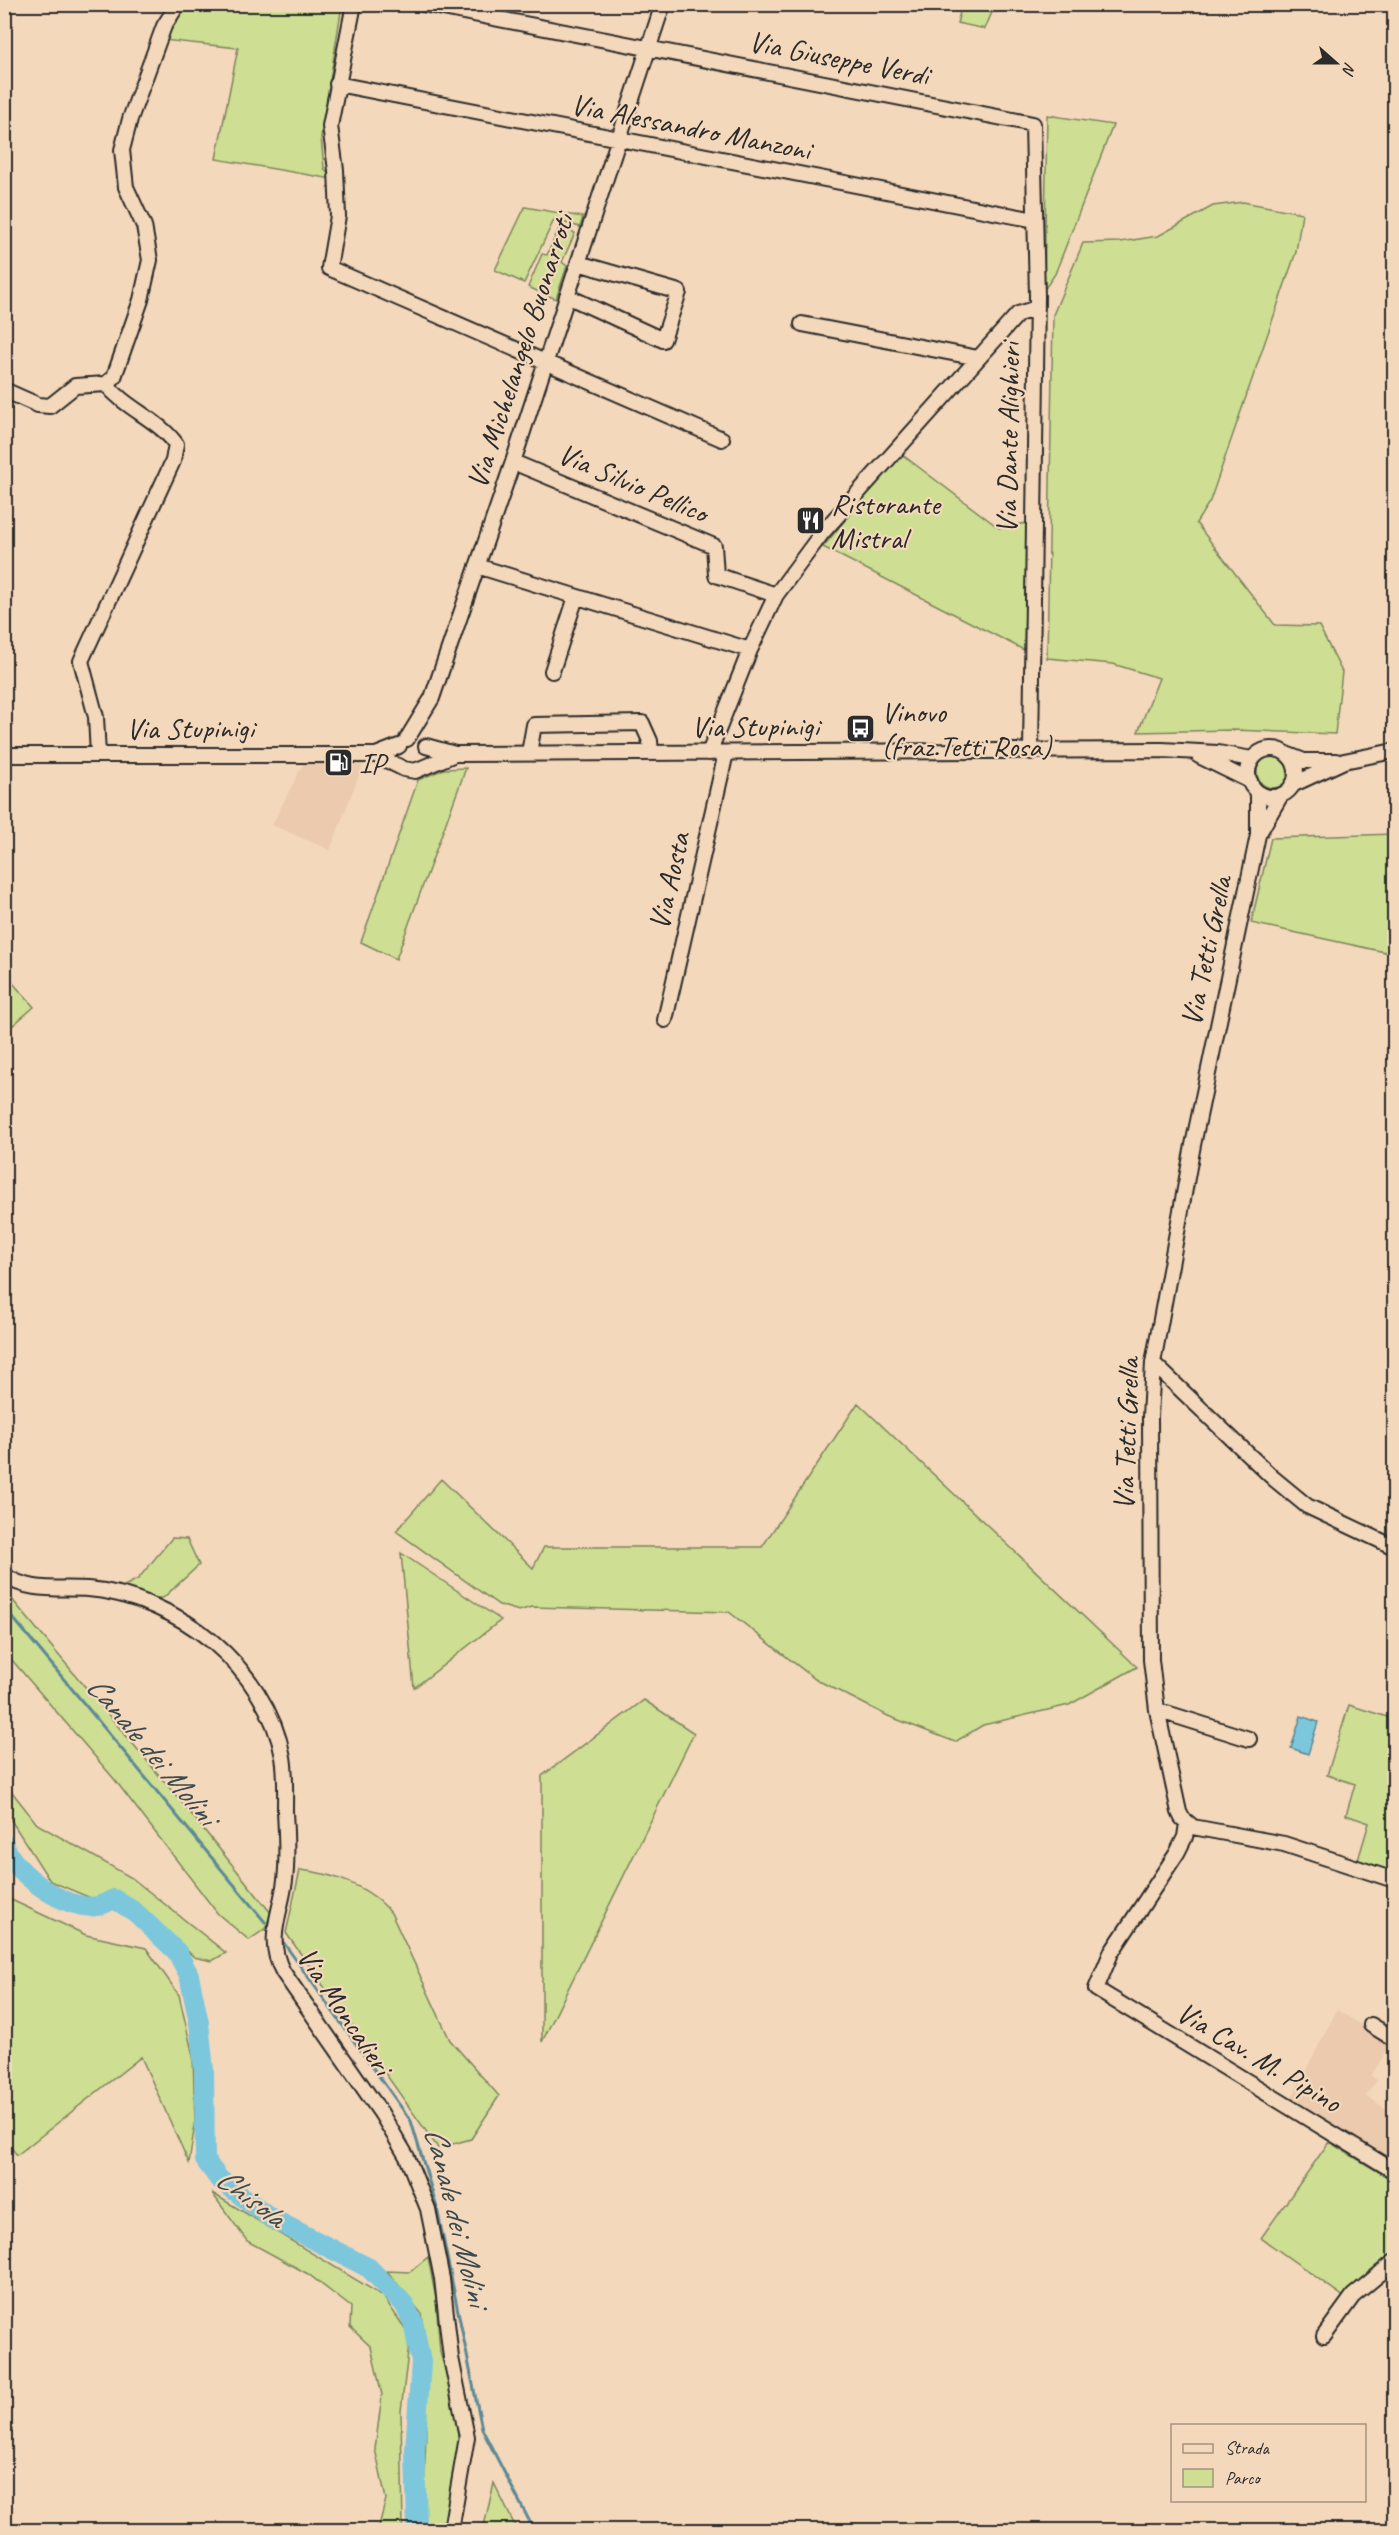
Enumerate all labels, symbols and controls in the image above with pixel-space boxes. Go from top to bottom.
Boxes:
street label: Via Giuseppe Verdi [746,22,936,95]
north arrow [1306,33,1366,93]
text: N [1337,60,1360,79]
street label: Via Alessandro Manzoni [568,85,817,170]
street label: Via Michelangelo Buonarroti [458,206,583,493]
street label: Via Dante Alighieri [987,339,1029,534]
street label: Via Silvio Pellico [552,434,717,533]
place label: Ristorante Mistral [831,485,942,557]
restaurant icon: Ristorante Mistral [794,505,826,537]
place label: Vinovo (fraz.Tetti Rosa) [881,693,1053,765]
street label: Via Stupinigi [691,707,822,745]
street label: Via Stupinigi [126,709,257,747]
bus stop icon: Vinovo (fraz.Tetti Rosa) [844,713,876,745]
place label: IP [359,744,389,782]
fuel station icon: IP [322,747,354,779]
street label: Via Aosta [639,827,699,933]
street label: Via Tetti Grella [1172,870,1241,1029]
street label: Via Tetti Grella [1104,1355,1148,1511]
water label: Canale dei Molini [78,1667,232,1839]
street label: Via Moncalieri [288,1940,403,2085]
street label: Via Cav. M. Pipino [1170,1993,1349,2122]
water label: Canale dei Molini [415,2122,501,2317]
water label: Chisola [208,2158,297,2239]
legend [1171,2424,1366,2502]
text: Strada [1225,2437,1270,2459]
text: Parco [1225,2467,1261,2489]

